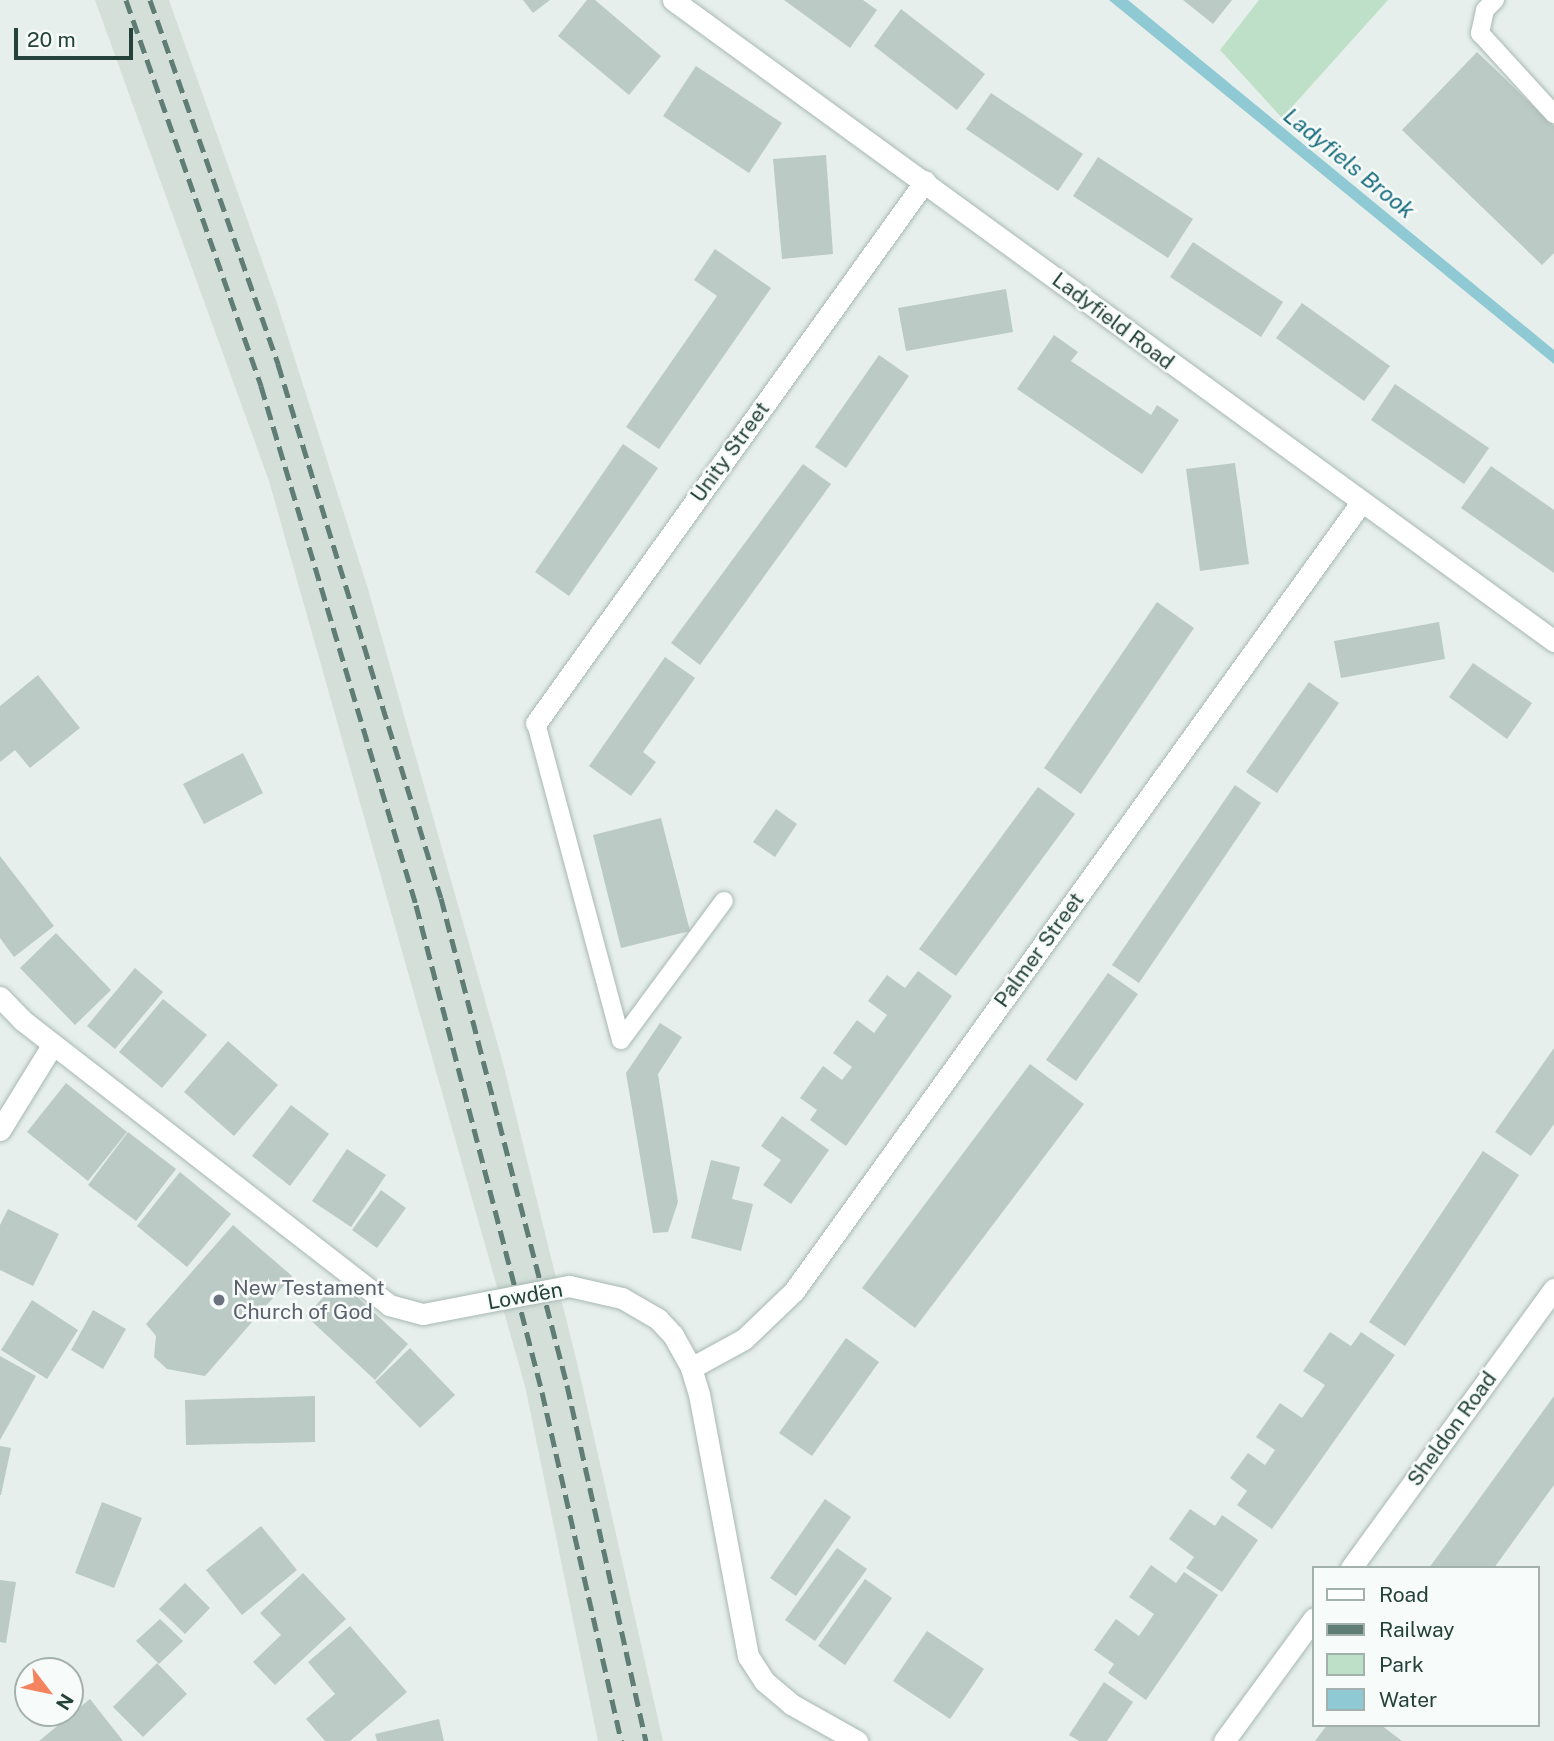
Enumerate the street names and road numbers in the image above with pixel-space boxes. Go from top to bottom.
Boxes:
street label: Ladyfield Road [1047,267,1179,375]
street label: Unity Street [685,397,775,507]
street label: Palmer Street [989,888,1089,1012]
street label: Lowden [485,1277,565,1315]
street label: Sheldon Road [1402,1367,1502,1491]

